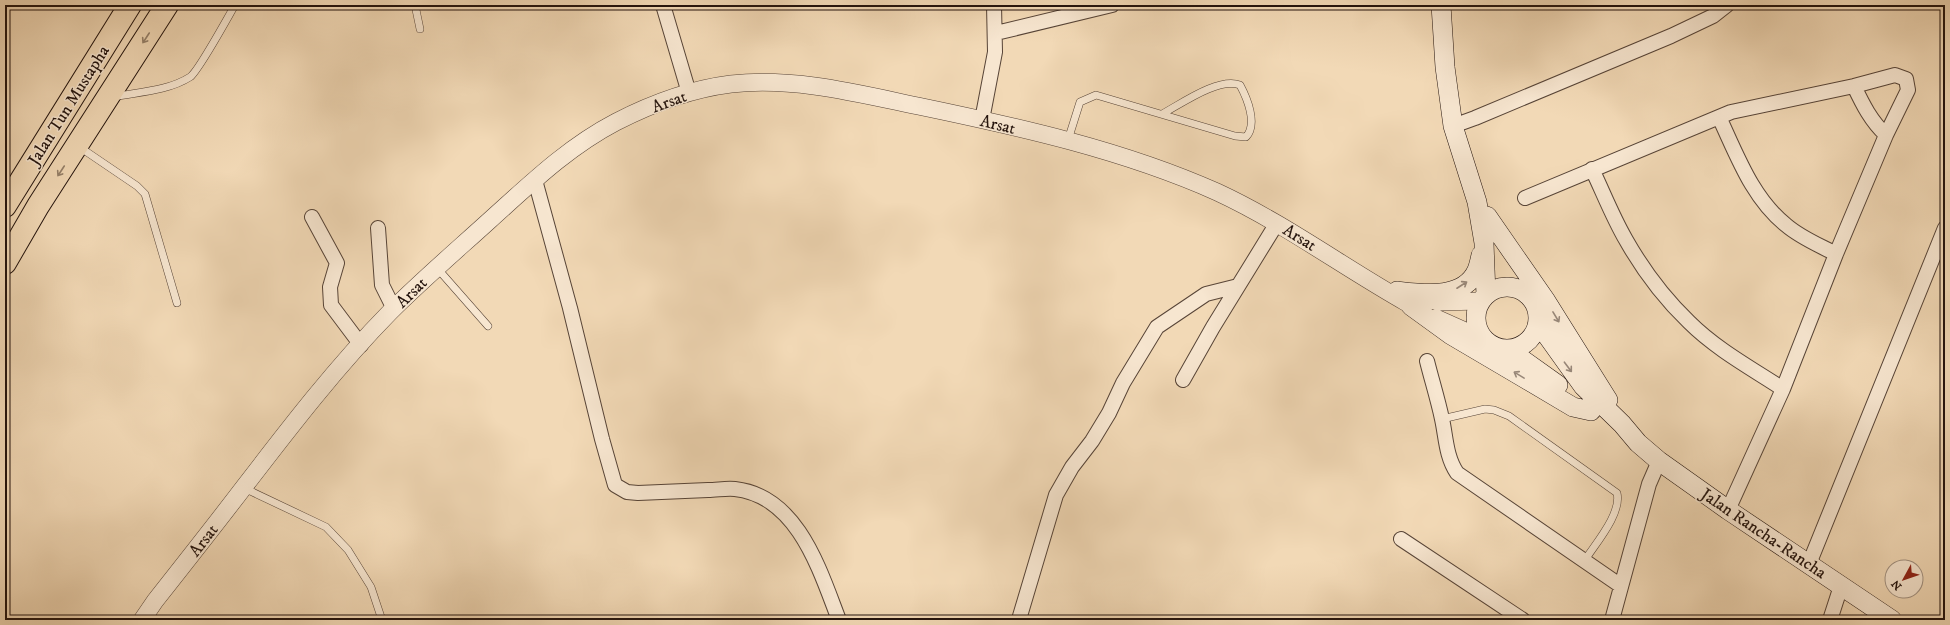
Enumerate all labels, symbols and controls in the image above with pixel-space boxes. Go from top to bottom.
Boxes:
one-way arrow [142,32,150,43]
street label: Jalan Tun Mustapha [22,41,115,171]
street label: Arsat [649,85,690,118]
street label: Arsat [978,110,1018,140]
one-way arrow [57,165,65,176]
street label: Arsat [1279,219,1321,257]
street label: Arsat [391,272,432,313]
one-way arrow [1456,281,1467,289]
one-way arrow [1552,311,1560,322]
one-way arrow [1564,361,1572,372]
one-way arrow [1513,371,1525,379]
street label: Jalan Rancha-Rancha [1695,482,1831,584]
street label: Arsat [184,519,224,561]
north arrow [1884,559,1924,599]
text: N [1889,577,1905,593]

